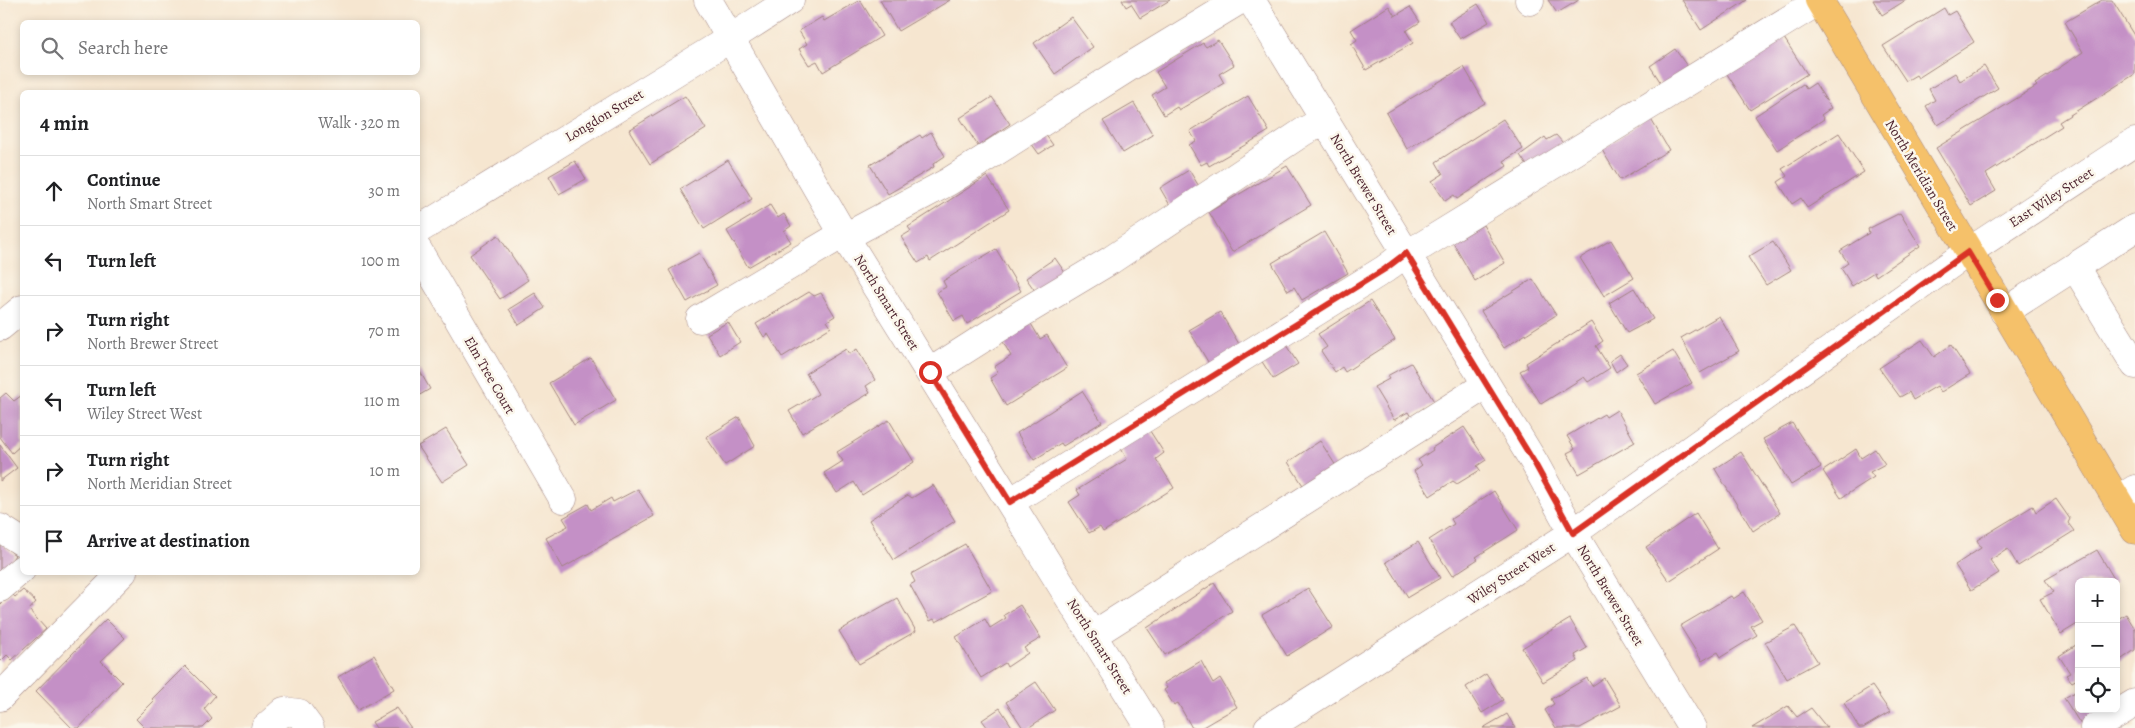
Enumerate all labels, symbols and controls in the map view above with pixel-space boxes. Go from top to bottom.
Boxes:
search box [20,20,420,75]
icon: search [38,34,66,62]
text: Search here [78,35,168,61]
street label: Longdon Street [562,84,647,146]
text: 4 min [40,109,89,137]
text: Walk · 320 m [318,112,400,134]
street label: North Meridian Street [1881,116,1963,235]
street label: North Brewer Street [1326,130,1402,239]
street label: East Wiley Street [2005,163,2097,232]
text: Continue [87,167,161,193]
icon: ahead [40,177,68,205]
text: 30 m [368,180,400,202]
text: North Smart Street [87,193,212,215]
icon: left [40,247,68,275]
text: Turn left [87,248,156,274]
text: 100 m [361,250,400,272]
street label: North Smart Street [849,251,924,354]
route end [1986,289,2009,312]
text: Turn right [87,307,169,333]
icon: right [40,317,68,345]
text: 70 m [368,320,400,342]
text: North Brewer Street [87,333,219,355]
street label: Elm Tree Court [460,333,520,418]
route start [919,361,942,384]
text: Turn left [87,377,156,403]
icon: left [40,387,68,415]
text: 110 m [364,390,400,412]
text: Wiley Street West [87,403,202,425]
text: Turn right [87,447,169,473]
icon: right [40,457,68,485]
text: 10 m [370,460,400,482]
text: North Meridian Street [87,473,232,495]
icon: arrive [40,527,68,555]
text: Arrive at destination [87,528,250,554]
street label: Wiley Street West [1463,538,1559,609]
street label: North Brewer Street [1573,541,1649,650]
map controls [2075,578,2120,713]
button: + [2075,578,2120,623]
street label: North Smart Street [1062,595,1137,698]
button: − [2075,623,2120,668]
button: locate [2075,668,2120,713]

